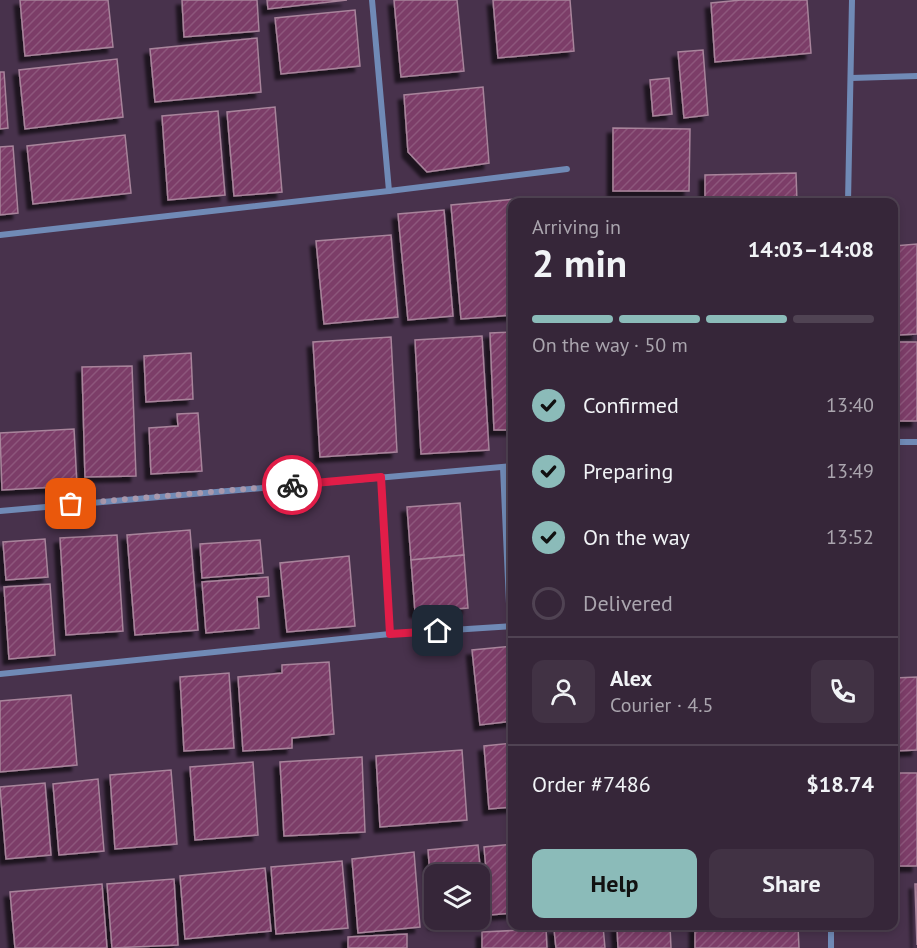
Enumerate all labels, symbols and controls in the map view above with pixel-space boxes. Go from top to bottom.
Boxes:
text: Arriving in [532,214,621,240]
text: 14:03–14:08 [748,235,874,263]
text: 2 min [532,237,627,288]
text: On the way · 50 m [532,332,688,358]
icon: check [532,389,565,422]
text: Confirmed [583,391,679,419]
text: 13:40 [826,392,874,418]
courier [262,455,322,515]
icon: check [532,455,565,488]
text: Preparing [583,457,673,485]
text: 13:49 [826,458,874,484]
icon: bike [276,469,309,502]
pin [45,478,96,529]
icon: bag [54,487,87,520]
icon: check [532,521,565,554]
text: On the way [583,523,690,551]
text: 13:52 [826,524,874,550]
text: Delivered [583,589,673,617]
pin [412,605,463,656]
icon: home [421,614,454,647]
button: person [532,660,595,723]
button: phone [811,660,874,723]
text: Alex [610,664,652,692]
text: Courier · 4.5 [610,692,713,718]
text: Order #7486 [532,770,651,798]
text: $18.74 [806,770,874,798]
button: Help [532,849,697,918]
button: Share [709,849,874,918]
map controls [424,864,490,930]
button: layers [424,864,490,930]

